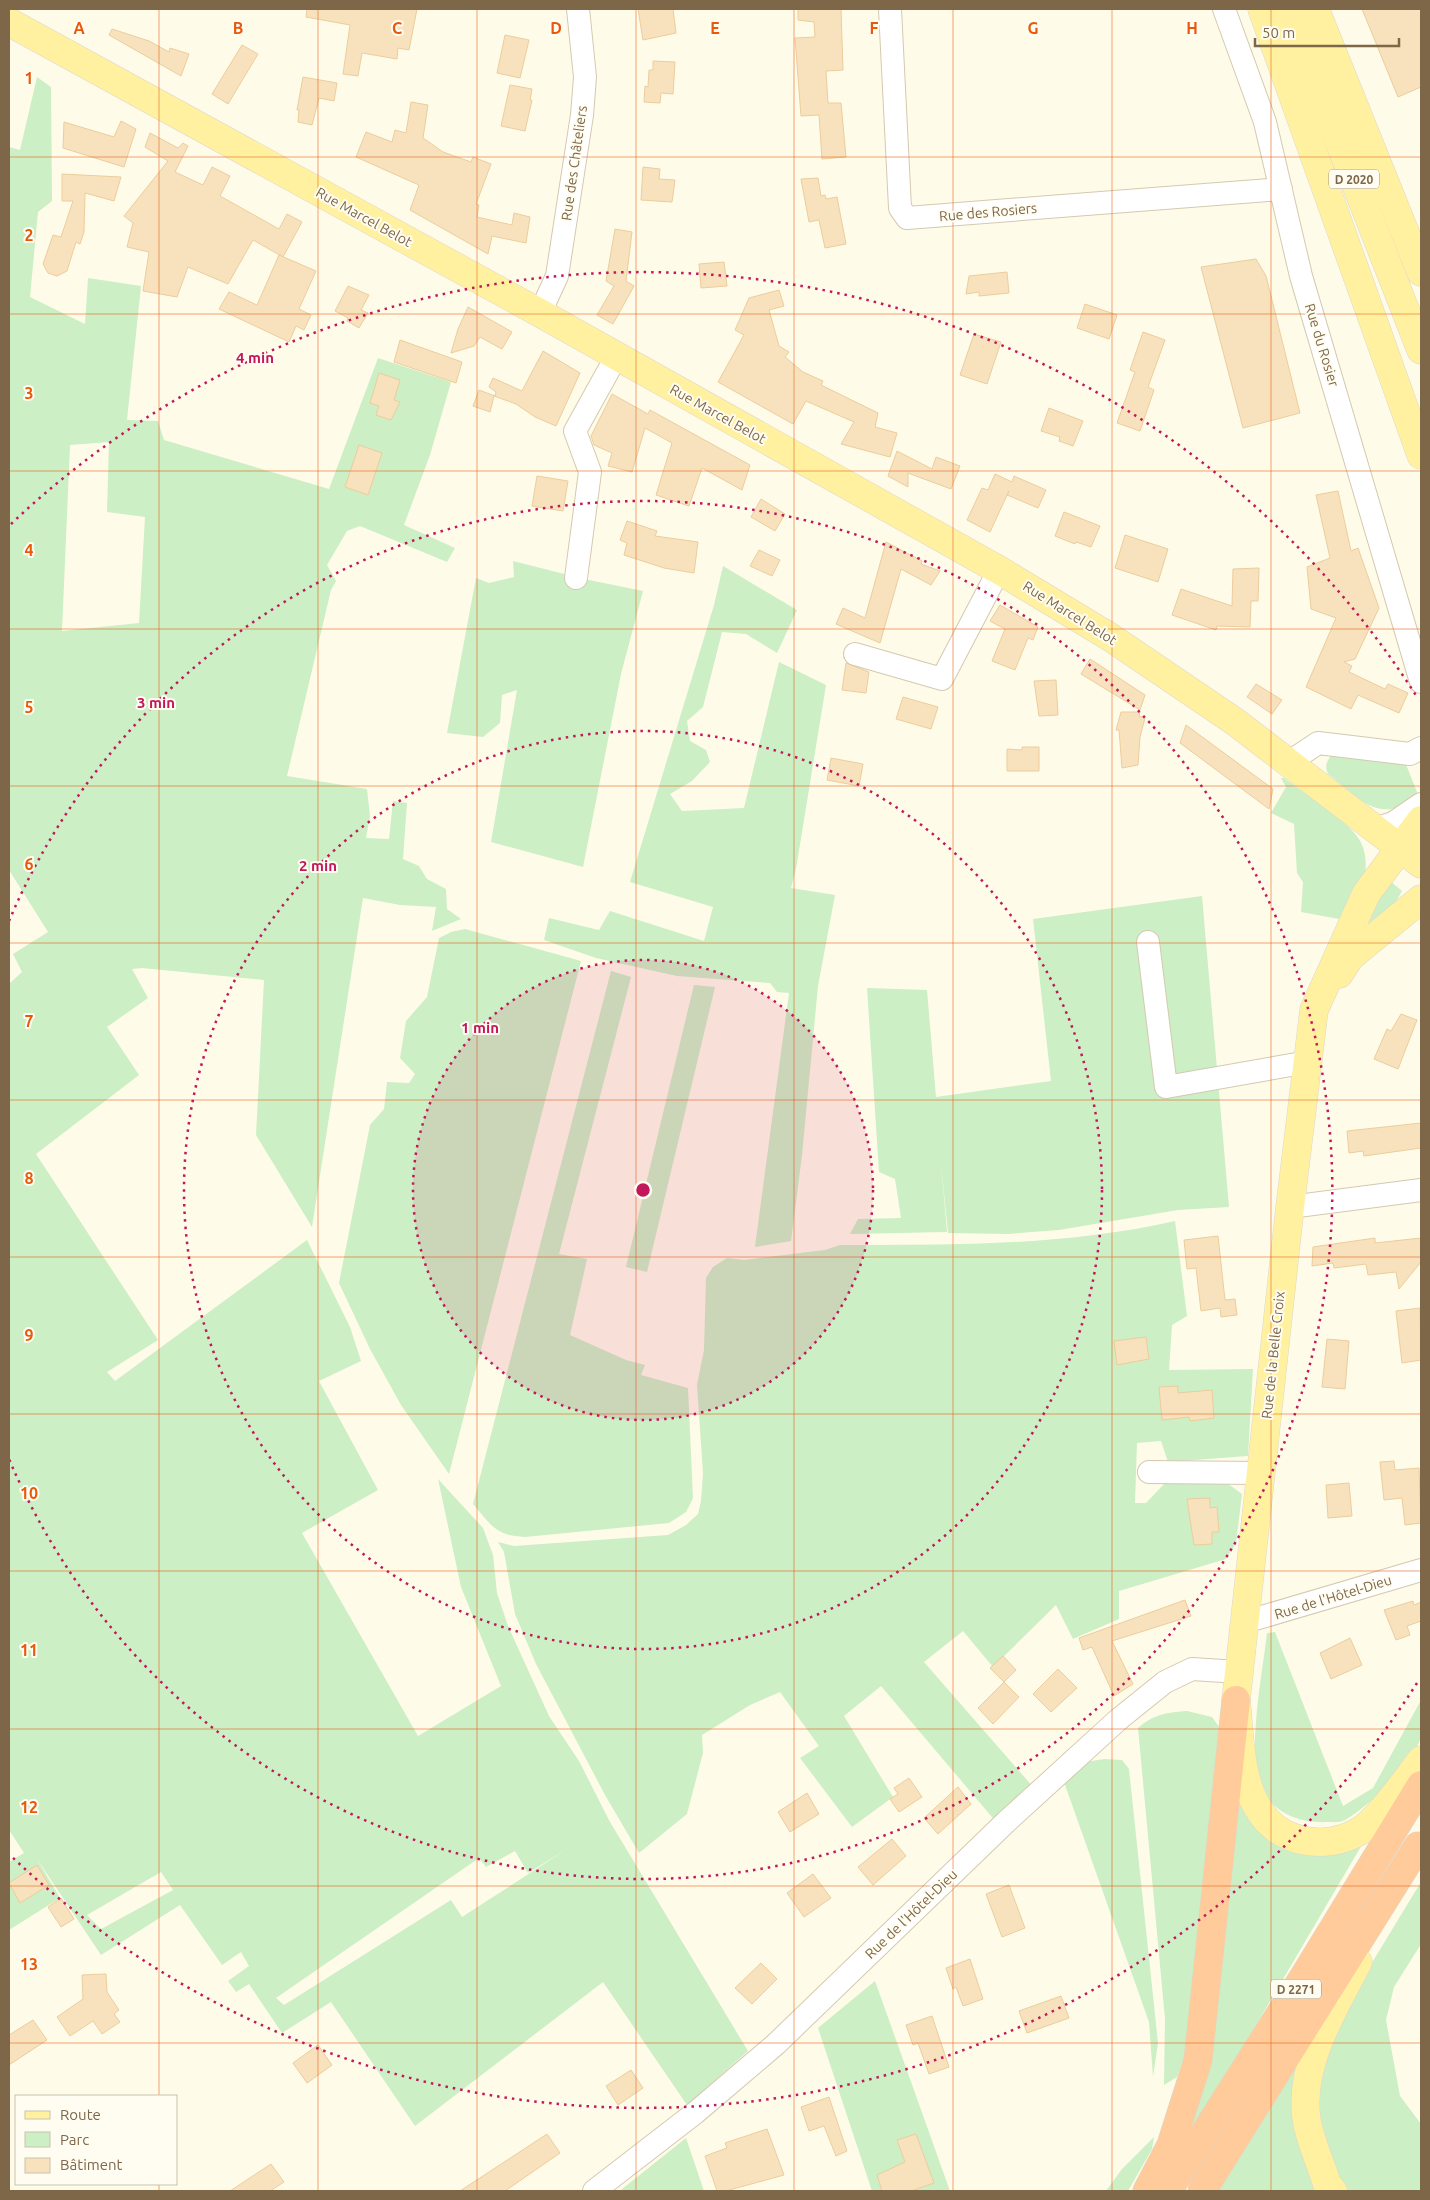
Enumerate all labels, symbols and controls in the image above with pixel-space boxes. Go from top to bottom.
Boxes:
scale bar [1255,15,1399,47]
text: A [73,19,85,37]
text: B [233,19,243,37]
text: C [392,19,402,37]
text: D [550,19,562,37]
text: E [710,19,720,37]
text: F [870,19,879,37]
text: G [1027,19,1039,37]
text: H [1186,19,1198,37]
text: 50 m [1262,24,1295,41]
text: 1 [24,69,34,87]
street label: Rue des Châteliers [558,104,590,222]
road number: D 2020 [1329,170,1379,188]
street label: Rue Marcel Belot [313,184,415,250]
street label: Rue des Rosiers [938,200,1038,224]
text: 2 [24,226,34,244]
street label: Rue du Rosier [1302,301,1342,389]
text: 4 min [236,349,274,366]
street label: Rue Marcel Belot [667,381,769,447]
text: 3 [24,384,34,402]
text: 4 [24,541,34,559]
street label: Rue Marcel Belot [1020,578,1120,648]
text: 3 min [137,694,175,711]
text: 5 [24,698,34,716]
text: 6 [24,855,34,873]
text: 2 min [299,857,337,874]
text: 7 [24,1012,34,1030]
text: 1 min [461,1019,499,1036]
text: 8 [24,1169,34,1187]
centre of rings [634,1181,652,1199]
street label: Rue de la Belle Croix [1258,1290,1288,1420]
text: 9 [24,1326,34,1344]
text: 10 [20,1484,38,1502]
street label: Rue de l'Hôtel-Dieu [1272,1572,1394,1622]
text: 11 [20,1641,38,1659]
text: 12 [20,1798,38,1816]
street label: Rue de l'Hôtel-Dieu [862,1866,960,1962]
text: 13 [20,1955,38,1973]
road number: D 2271 [1271,1980,1321,1998]
legend [15,2095,178,2185]
text: Route [60,2106,101,2123]
text: Parc [60,2131,89,2148]
text: Bâtiment [60,2156,123,2173]

